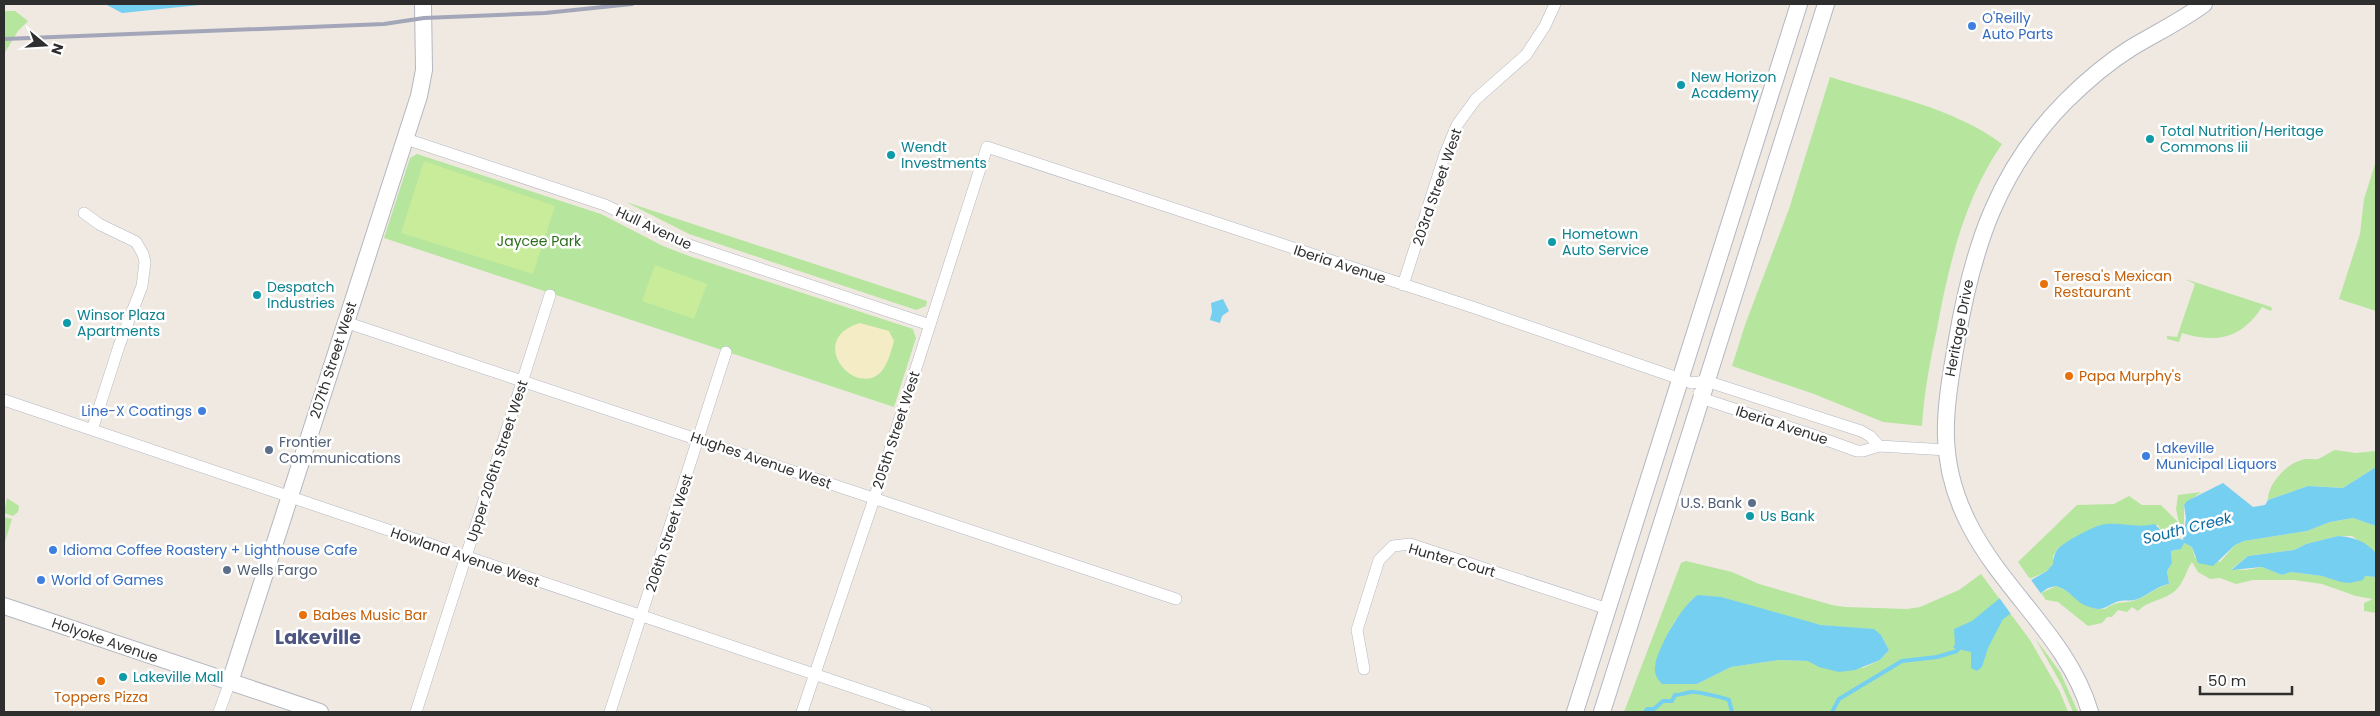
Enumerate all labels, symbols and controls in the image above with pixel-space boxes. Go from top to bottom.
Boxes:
place label: O'Reilly Auto Parts [1982,8,2053,44]
north arrow [20,20,70,70]
marker: O'Reilly Auto Parts [1966,20,1978,32]
text: N [46,41,69,57]
place label: New Horizon Academy [1691,67,1776,103]
marker: New Horizon Academy [1675,79,1687,91]
place label: Total Nutrition/Heritage Commons Iii [2160,121,2324,157]
street label: 203rd Street West [1408,126,1466,248]
marker: Total Nutrition/Heritage Commons Iii [2144,133,2156,145]
place label: Wendt Investments [901,137,987,173]
marker: Wendt Investments [885,149,897,161]
street label: Hull Avenue [613,202,696,254]
place label: Hometown Auto Service [1562,224,1649,260]
park label: Jaycee Park [497,231,582,251]
marker: Hometown Auto Service [1546,236,1558,248]
street label: Iberia Avenue [1291,240,1389,288]
place label: Teresa's Mexican Restaurant [2054,266,2172,302]
place label: Despatch Industries [267,277,335,313]
street label: Heritage Drive [1940,277,1978,378]
marker: Teresa's Mexican Restaurant [2038,278,2050,290]
marker: Despatch Industries [251,289,263,301]
street label: 207th Street West [305,299,361,421]
place label: Winsor Plaza Apartments [77,305,165,341]
marker: Winsor Plaza Apartments [61,317,73,329]
place label: Papa Murphy's [2079,366,2181,386]
street label: 205th Street West [867,368,925,492]
marker: Papa Murphy's [2063,370,2075,382]
street label: Upper 206th Street West [461,378,533,544]
place label: Line-X Coatings [81,401,192,421]
street label: Iberia Avenue [1733,401,1831,449]
marker: Line-X Coatings [196,405,208,417]
street label: Hughes Avenue West [688,426,834,494]
place label: Frontier Communications [279,432,401,468]
place label: Lakeville Municipal Liquors [2156,438,2277,474]
marker: Frontier Communications [263,444,275,456]
marker: Lakeville Municipal Liquors [2140,450,2152,462]
street label: 206th Street West [640,471,698,595]
place label: U.S. Bank [1680,493,1743,513]
marker: U.S. Bank [1746,497,1758,509]
place label: Us Bank [1760,506,1816,526]
water label: South Creek [2140,507,2235,549]
marker: Us Bank [1744,510,1756,522]
street label: Howland Avenue West [388,522,542,592]
street label: Hunter Court [1406,538,1498,582]
place label: Idioma Coffee Roastery + Lighthouse Cafe [63,540,358,560]
marker: Idioma Coffee Roastery + Lighthouse Cafe [47,544,59,556]
place label: Wells Fargo [237,560,317,580]
marker: Wells Fargo [221,564,233,576]
place label: World of Games [51,570,164,590]
marker: World of Games [35,574,47,586]
place label: Babes Music Bar [313,605,428,625]
marker: Babes Music Bar [297,609,309,621]
street label: Holyoke Avenue [49,612,161,668]
district label: Lakeville [275,624,361,651]
scale bar [2200,664,2292,696]
place label: Lakeville Mall [133,667,223,687]
text: 50 m [2208,670,2246,691]
marker: Lakeville Mall [117,671,129,683]
marker: Toppers Pizza [95,675,107,687]
place label: Toppers Pizza [54,687,148,707]

